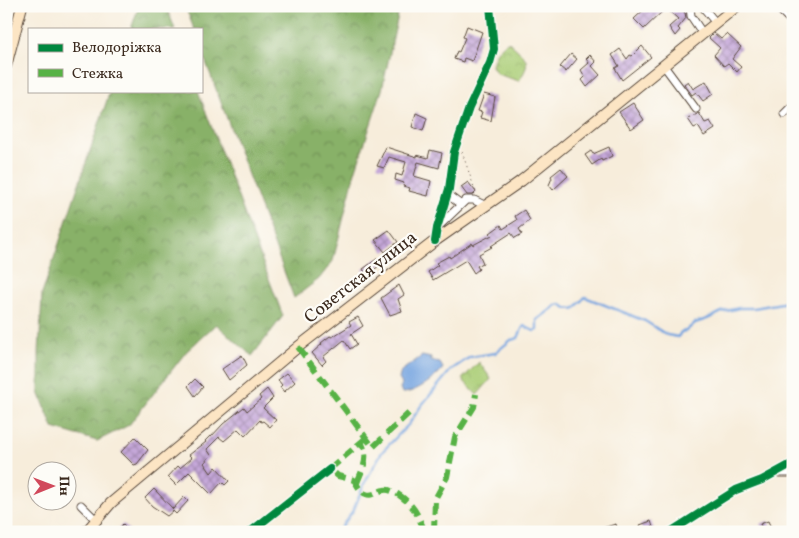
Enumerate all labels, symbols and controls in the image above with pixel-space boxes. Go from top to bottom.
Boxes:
legend [28,28,202,92]
text: Велодоріжка [72,38,162,59]
text: Стежка [72,64,123,85]
street label: Советская улица [299,226,423,330]
north arrow [28,460,78,510]
text: Пн [54,476,73,496]

